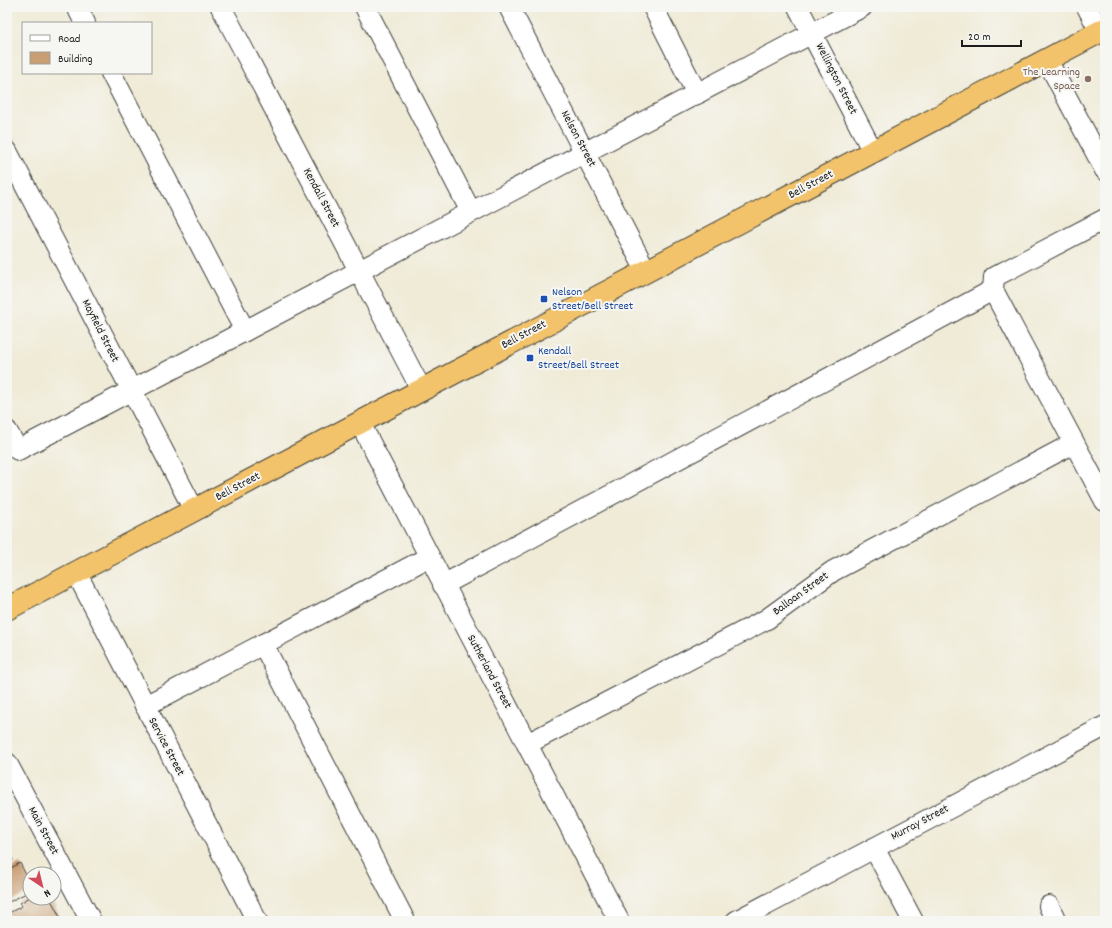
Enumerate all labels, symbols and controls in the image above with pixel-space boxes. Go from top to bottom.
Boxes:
legend [22,22,152,74]
scale bar [962,22,1021,48]
text: 20 m [968,29,991,46]
text: Road [58,31,80,48]
street label: Wellington Street [811,40,862,118]
text: Building [58,51,93,68]
place label: The Learning Space [1023,64,1080,95]
marker: The Learning Space [1083,74,1093,84]
street label: Nelson Street [556,108,600,171]
street label: Kendall Street [298,165,344,231]
street label: Bell Street [786,166,837,204]
place label: Nelson Street/Bell Street [552,284,634,315]
marker: Nelson Street/Bell Street [539,294,549,304]
street label: Mayfield Street [77,297,123,366]
street label: Bell Street [499,316,550,354]
place label: Kendall Street/Bell Street [538,343,620,374]
marker: Kendall Street/Bell Street [525,353,535,363]
street label: Bell Street [213,468,264,506]
street label: Balloan Street [770,568,833,620]
street label: Sutherland Street [462,632,516,713]
street label: Service Street [143,715,189,780]
street label: Murray Street [888,800,953,845]
street label: Main Street [23,804,63,859]
north arrow [22,866,62,906]
text: N [39,884,53,901]

